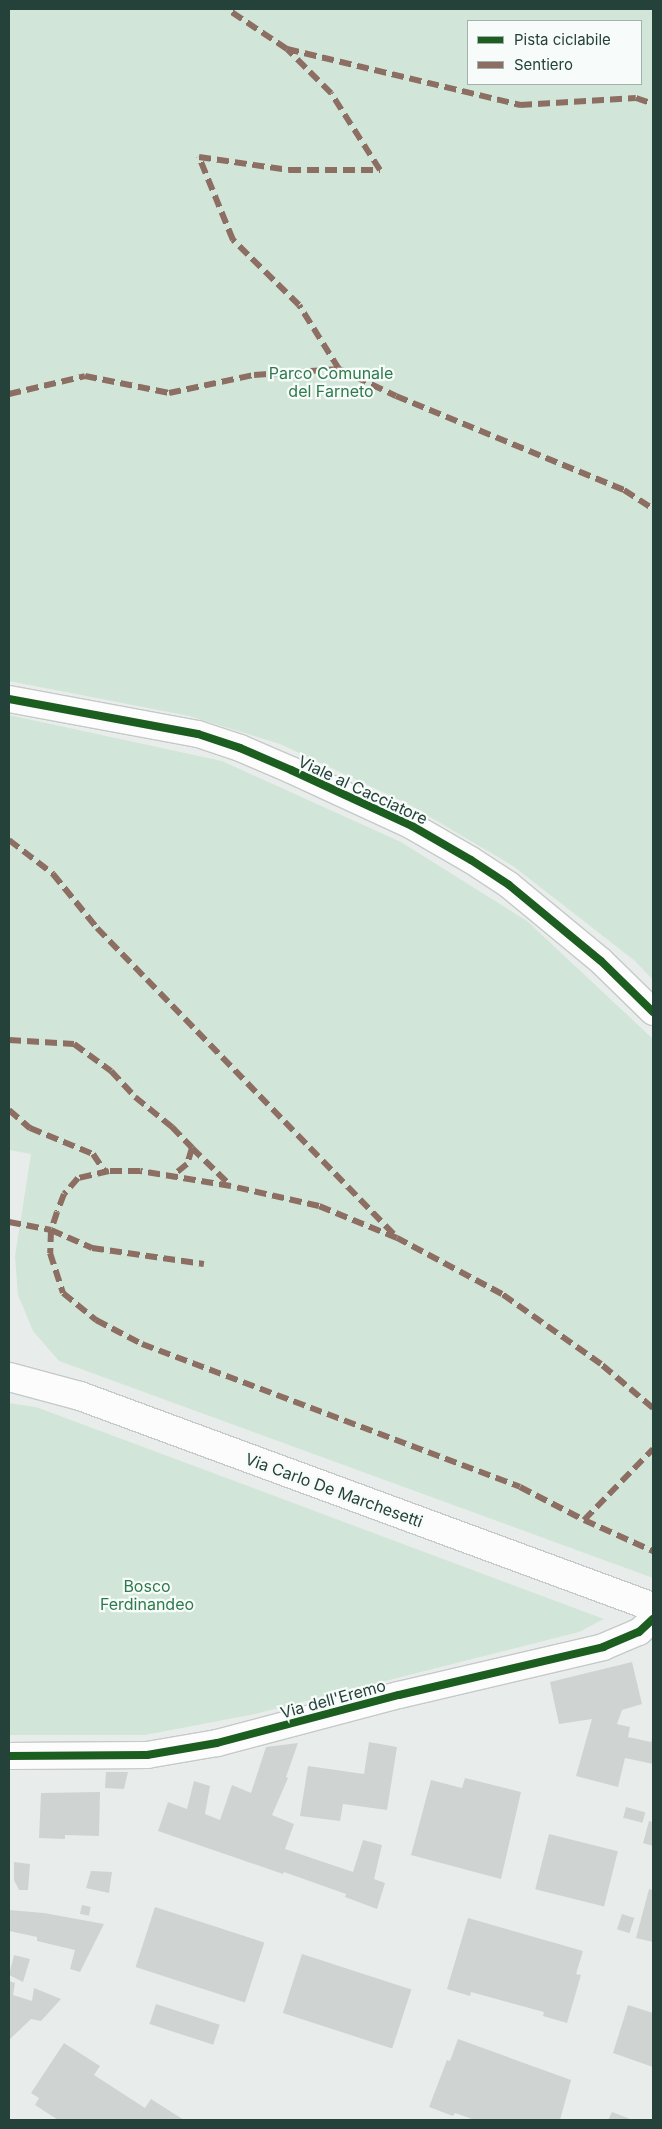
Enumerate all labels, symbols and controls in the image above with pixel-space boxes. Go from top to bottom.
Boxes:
legend [467,20,642,85]
text: Pista ciclabile [514,30,611,49]
text: Sentiero [514,55,573,74]
park label: Parco Comunale del Farneto [269,363,393,401]
street label: Viale al Cacciatore [295,752,431,828]
street label: Via Carlo De Marchesetti [243,1449,425,1531]
park label: Bosco Ferdinandeo [100,1576,194,1614]
street label: Via dell'Eremo [278,1676,388,1722]

